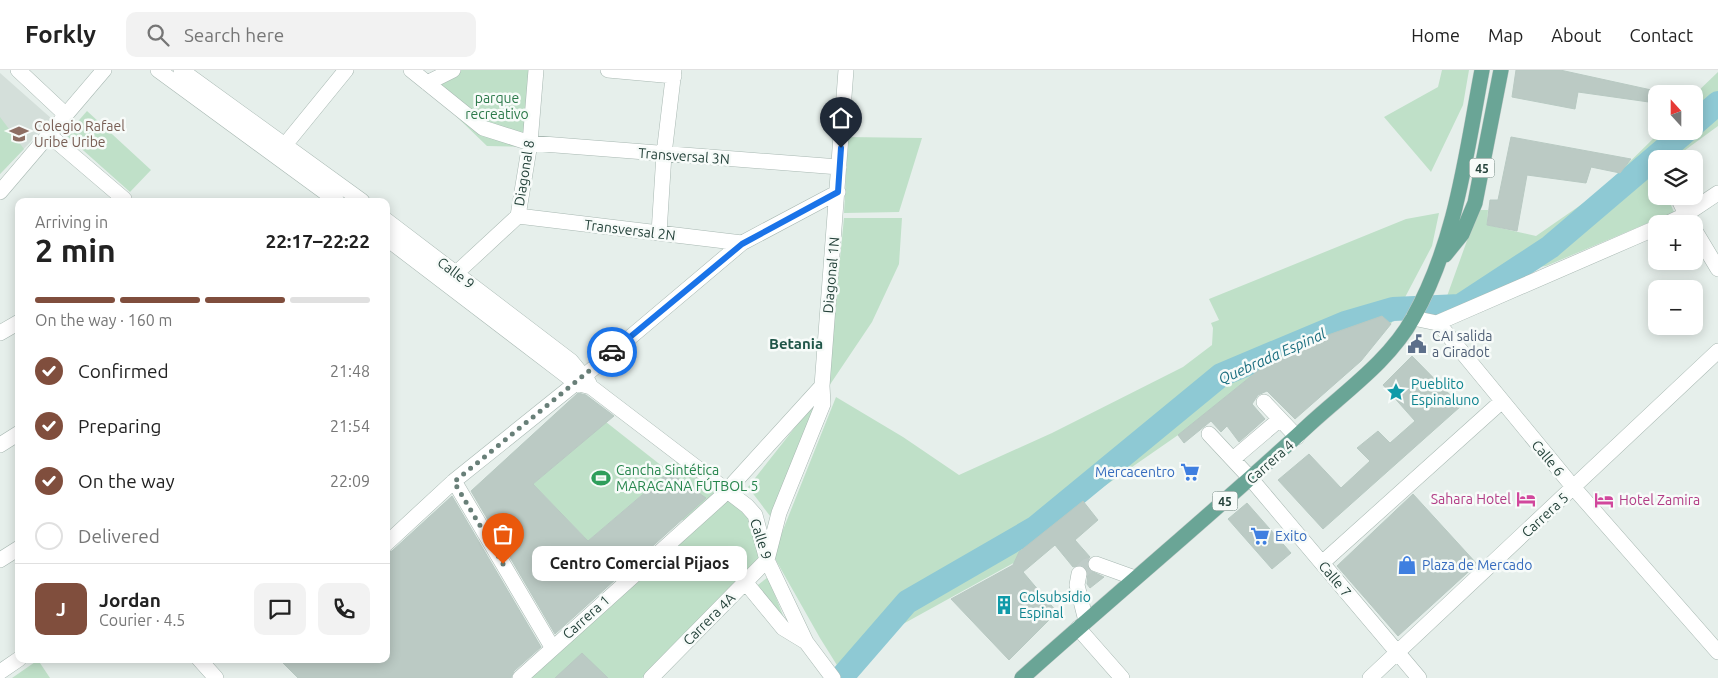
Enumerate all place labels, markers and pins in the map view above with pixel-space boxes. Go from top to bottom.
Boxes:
pin [820,97,862,148]
place label: Colegio Rafael Uribe Uribe [34,118,125,150]
school or university icon: Colegio Rafael Uribe Uribe [8,123,30,145]
place label: CAI salida a Giradot [1432,328,1493,360]
public building icon: CAI salida a Giradot [1406,333,1428,355]
place label: Pueblito Espinaluno [1411,376,1480,408]
place icon: Pueblito Espinaluno [1385,381,1407,403]
supermarket icon: Mercacentro [1179,461,1201,483]
place label: Cancha Sintética MARACANA FÚTBOL 5 [616,462,758,494]
place label: Mercacentro [1095,464,1175,480]
sports icon: Cancha Sintética MARACANA FÚTBOL 5 [590,467,612,489]
hotel icon: Sahara Hotel [1515,488,1537,510]
hotel icon: Hotel Zamira [1593,489,1615,511]
place label: Sahara Hotel [1431,491,1511,507]
place label: Hotel Zamira [1619,492,1700,508]
pin [482,513,524,564]
supermarket icon: Exito [1249,525,1271,547]
place label: Exito [1275,528,1307,544]
callout: Centro Comercial Pijaos [533,546,748,582]
shop icon: Plaza de Mercado [1396,554,1418,576]
place label: Plaza de Mercado [1422,557,1532,573]
place label: Colsubsidio Espinal [1019,589,1091,621]
building icon: Colsubsidio Espinal [993,594,1015,616]

